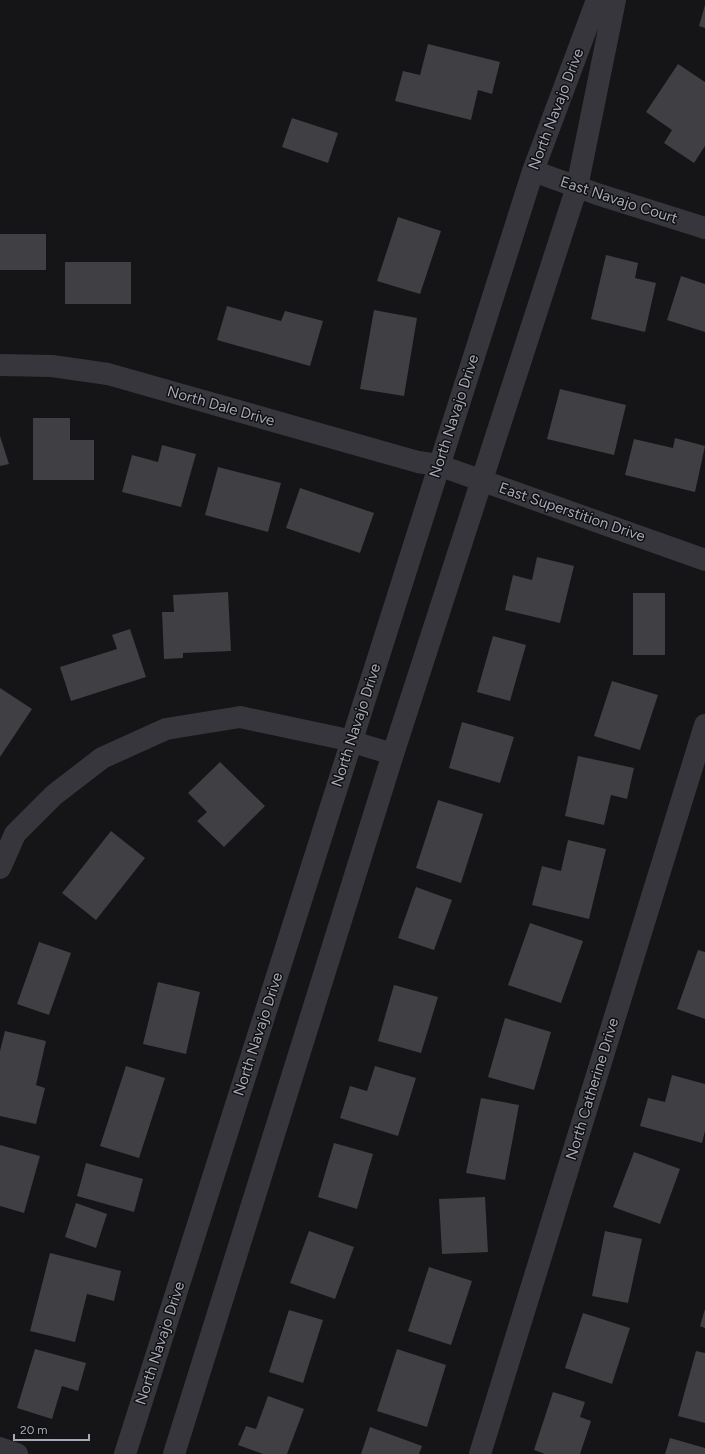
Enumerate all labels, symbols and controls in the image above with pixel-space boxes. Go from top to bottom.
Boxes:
street label: North Navajo Drive [525,46,587,172]
street label: East Navajo Court [558,173,680,228]
street label: North Navajo Drive [426,352,482,480]
street label: North Dale Drive [165,382,277,430]
street label: East Superstition Drive [497,479,647,545]
street label: North Navajo Drive [328,661,384,789]
street label: North Navajo Drive [230,970,286,1098]
street label: North Catherine Drive [562,1016,622,1162]
street label: North Navajo Drive [132,1279,188,1407]
scale bar [14,1416,89,1442]
text: 20 m [20,1423,48,1437]

